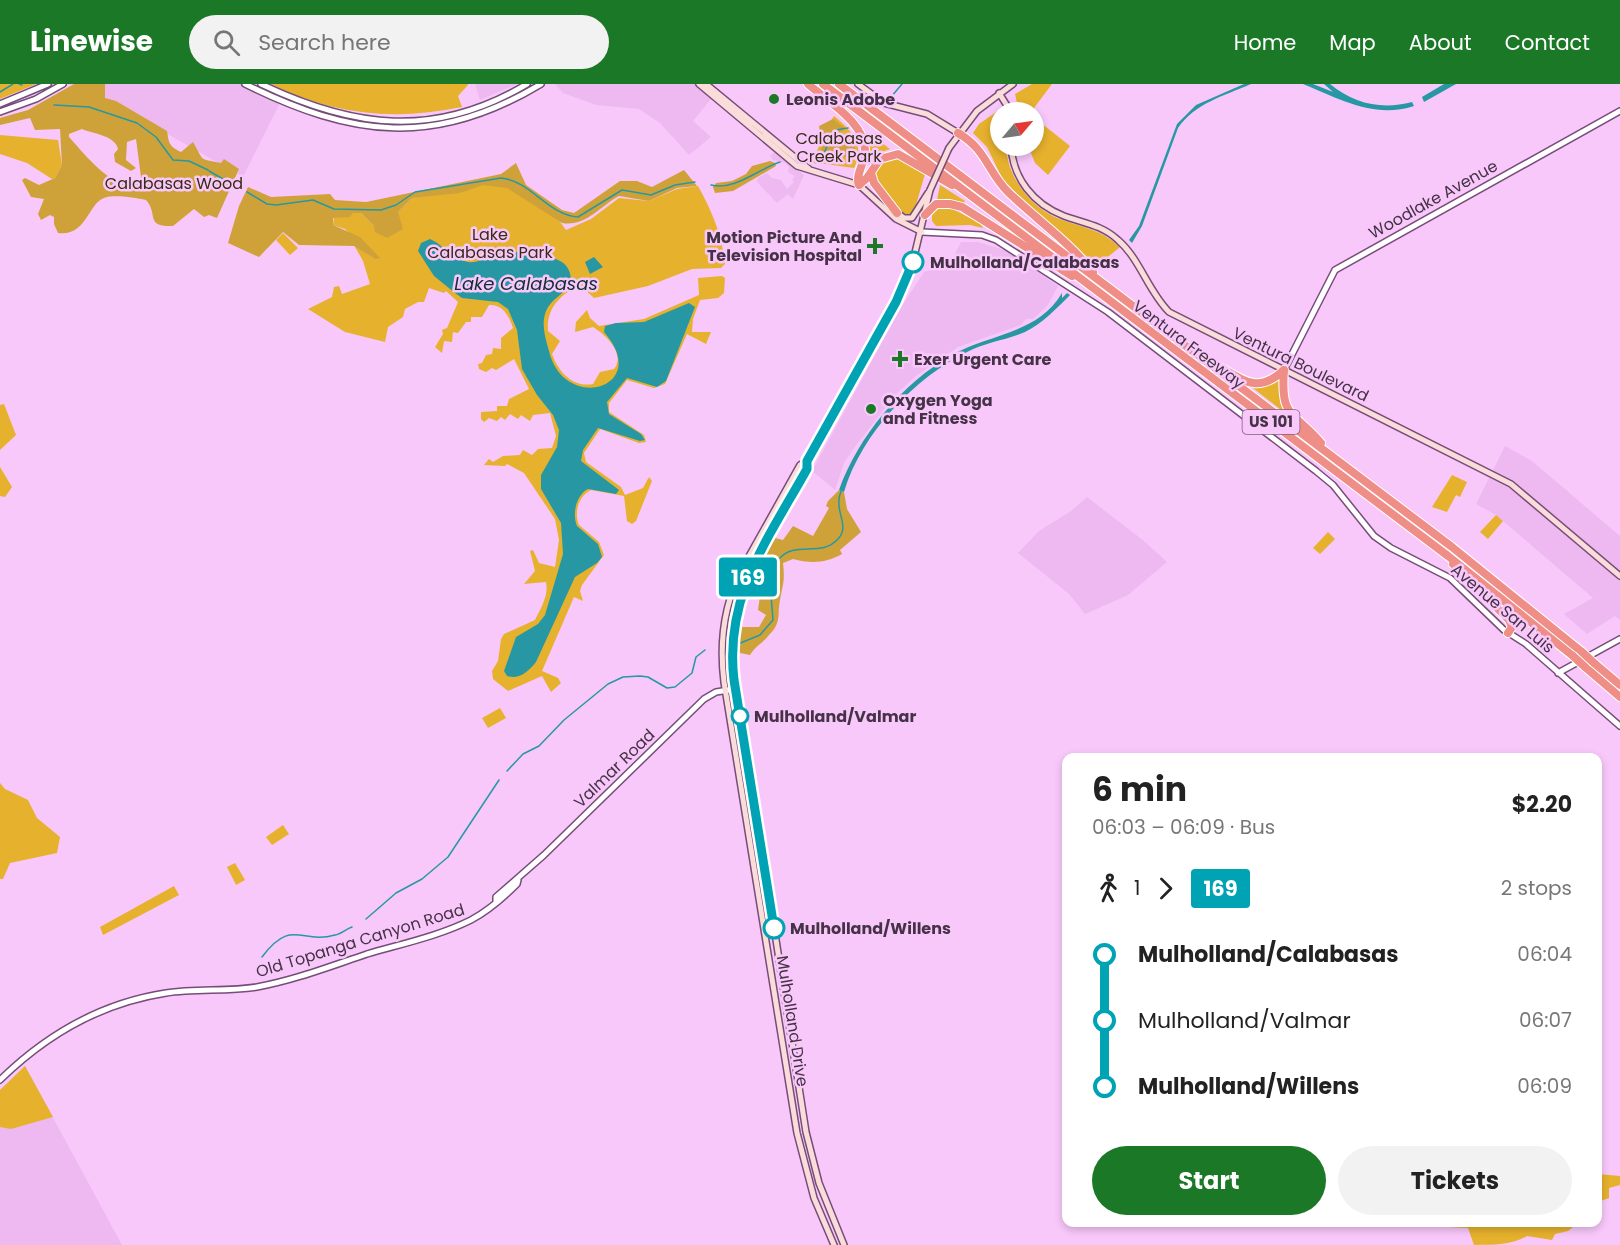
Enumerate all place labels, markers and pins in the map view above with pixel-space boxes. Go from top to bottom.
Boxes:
place label: Leonis Adobe [786,88,895,111]
marker: Leonis Adobe [767,92,781,106]
place label: Motion Picture And Television Hospital [706,226,862,267]
marker: Motion Picture And Television Hospital [866,237,884,255]
marker: Mulholland/Calabasas [902,251,924,273]
place label: Mulholland/Calabasas [930,251,1120,274]
place label: Exer Urgent Care [914,348,1052,371]
marker: Exer Urgent Care [891,350,909,368]
place label: Oxygen Yoga and Fitness [883,389,993,430]
marker: Oxygen Yoga and Fitness [864,402,878,416]
place label: Mulholland/Valmar [754,705,916,728]
marker: Mulholland/Valmar [731,707,749,725]
marker: Mulholland/Willens [763,917,785,939]
place label: Mulholland/Willens [790,917,951,940]

